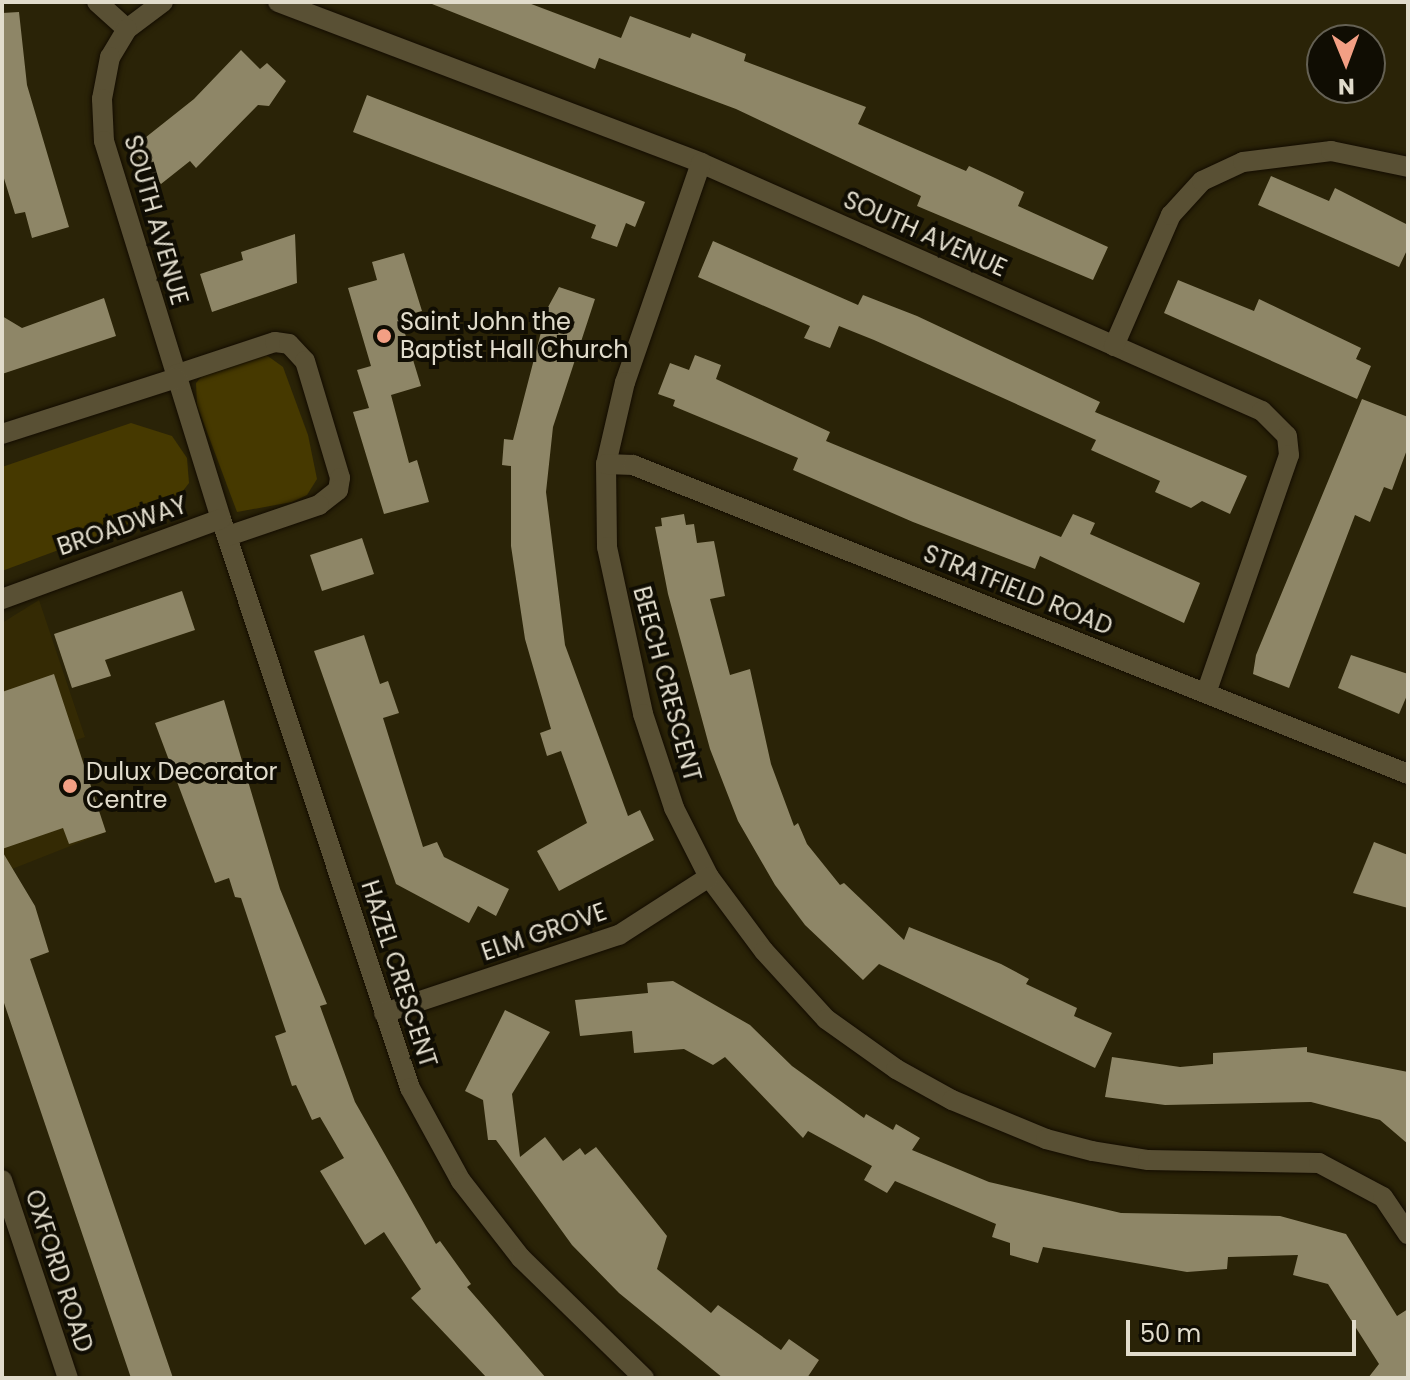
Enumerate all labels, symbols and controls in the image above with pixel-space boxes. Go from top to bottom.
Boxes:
north arrow [1306,24,1386,104]
text: N [1338,71,1355,102]
street label: SOUTH AVENUE [118,132,194,308]
street label: SOUTH AVENUE [839,185,1011,283]
place label: Saint John the Baptist Hall Church [400,308,629,364]
marker: Saint John the Baptist Hall Church [375,327,393,345]
street label: BROADWAY [54,490,190,562]
street label: STRATFIELD ROAD [919,539,1117,641]
street label: BEECH CRESCENT [627,583,707,785]
place label: Dulux Decorator Centre [86,758,277,814]
marker: Dulux Decorator Centre [61,777,79,795]
street label: HAZEL CRESCENT [355,877,443,1071]
street label: ELM GROVE [478,897,610,967]
street label: OXFORD ROAD [19,1186,99,1356]
scale bar [1130,1304,1360,1354]
text: 50 m [1140,1317,1201,1350]

